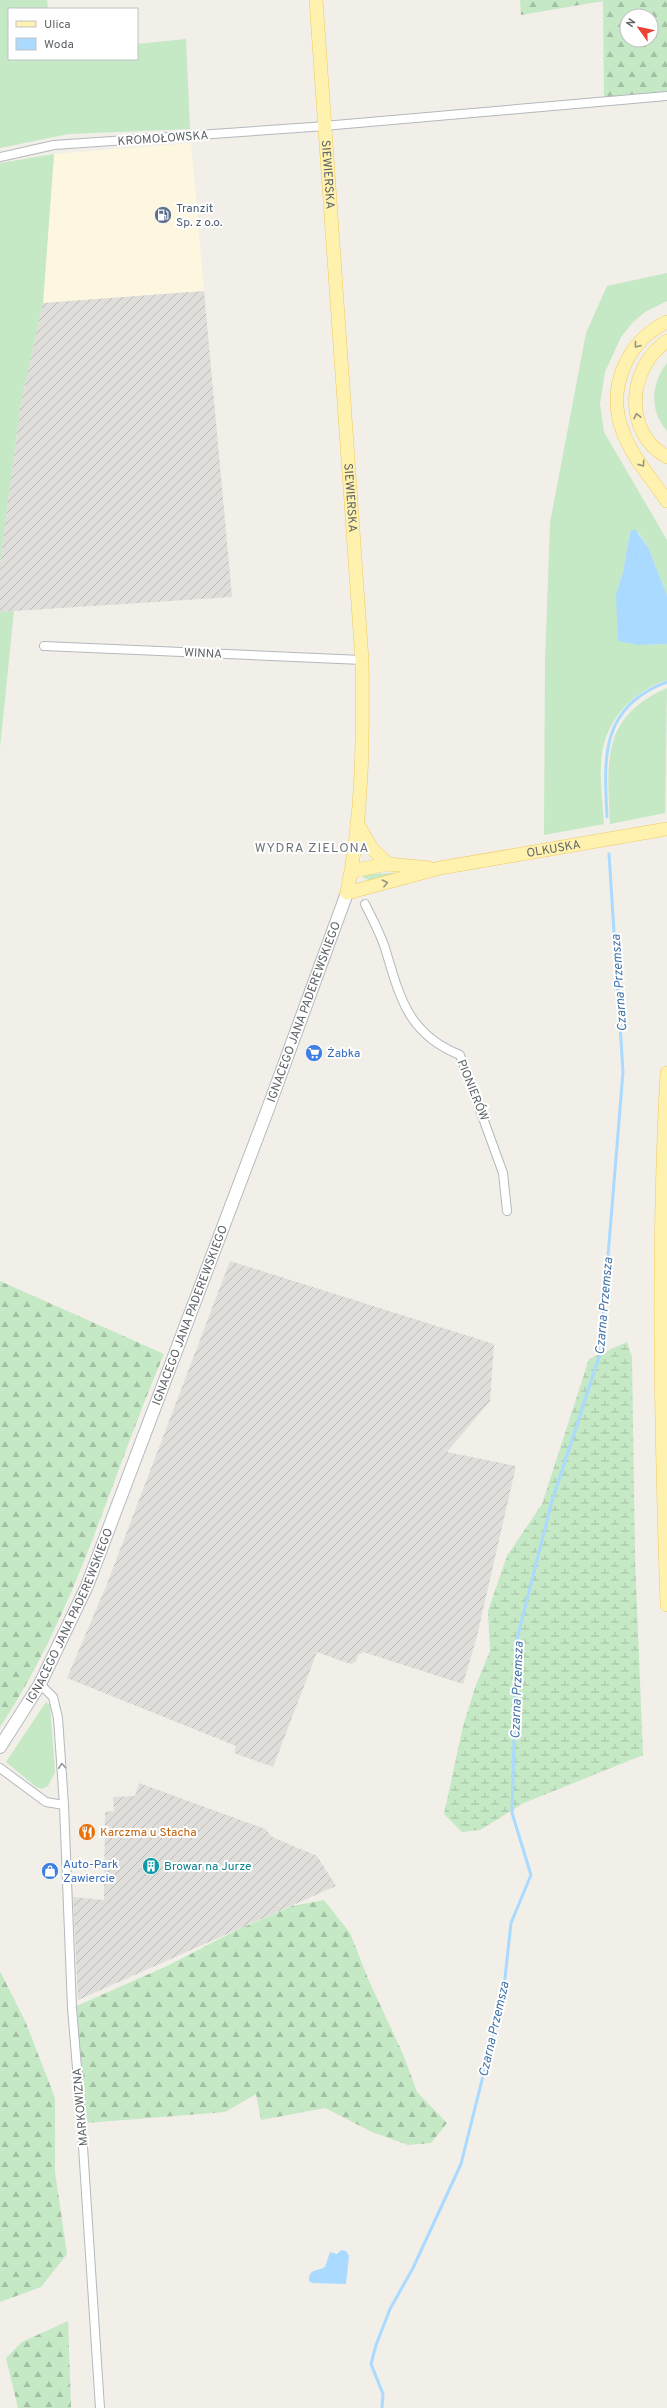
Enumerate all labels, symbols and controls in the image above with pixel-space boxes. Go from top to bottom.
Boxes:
legend [8,8,138,60]
north arrow [619,8,659,48]
text: N [623,16,639,30]
text: Ulica [44,17,71,33]
text: Woda [44,37,74,53]
street label: KROMOŁOWSKA [117,128,209,150]
street label: SIEWIERSKA [317,140,338,210]
place label: Tranzit Sp. z o.o. [176,201,223,231]
fuel station icon: Tranzit Sp. z o.o. [153,205,173,225]
one-way arrow [634,341,641,348]
one-way arrow [634,413,642,420]
one-way arrow [637,460,644,467]
street label: SIEWIERSKA [339,463,360,533]
street label: WINNA [183,645,222,663]
street label: OLKUSKA [525,837,582,862]
district label: WYDRA ZIELONA [255,841,369,857]
one-way arrow [382,880,388,888]
street label: IGNACEGO JANA PADEREWSKIEGO [264,919,345,1105]
water label: Czarna Przemsza [609,933,631,1032]
supermarket icon: Żabka [304,1043,324,1063]
place label: Żabka [327,1046,360,1062]
street label: PIONIERÓW [453,1057,492,1123]
street label: IGNACEGO JANA PADEREWSKIEGO [149,1223,232,1408]
water label: Czarna Przemsza [593,1257,617,1355]
street label: IGNACEGO JANA PADEREWSKIEGO [23,1526,117,1707]
water label: Czarna Przemsza [508,1641,528,1739]
one-way arrow [57,1763,66,1769]
restaurant icon: Karczma u Stacha [77,1822,97,1842]
place label: Karczma u Stacha [100,1825,197,1841]
building icon: Browar na Jurze [141,1856,161,1876]
place label: Auto-Park Zawiercie [63,1857,118,1887]
place label: Browar na Jurze [164,1859,252,1875]
shop icon: Auto-Park Zawiercie [40,1861,60,1881]
water label: Czarna Przemsza [476,1980,514,2079]
street label: MARKOWIZNA [70,2067,92,2147]

